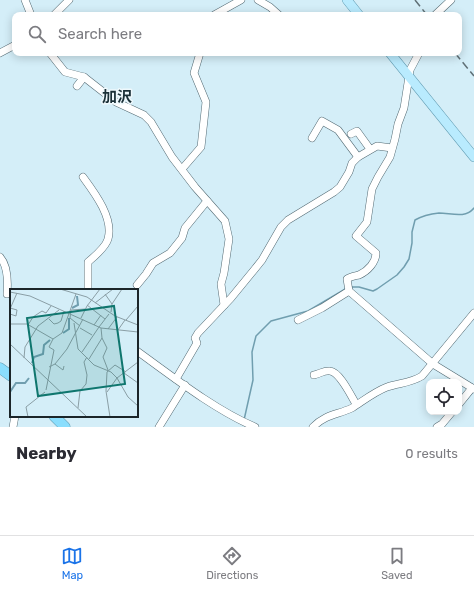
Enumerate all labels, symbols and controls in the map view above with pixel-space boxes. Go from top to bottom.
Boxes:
search box [12,12,462,56]
icon: search [26,23,48,45]
text: Search here [58,25,142,43]
district label: 加沢 [102,88,132,106]
inset map [10,289,138,417]
map controls [426,379,462,415]
button: locate [426,379,462,415]
text: Nearby [16,443,77,463]
text: 0 results [405,446,458,461]
tab: Map [61,545,83,582]
tab: Directions [206,545,258,582]
tab: Saved [381,545,413,582]

